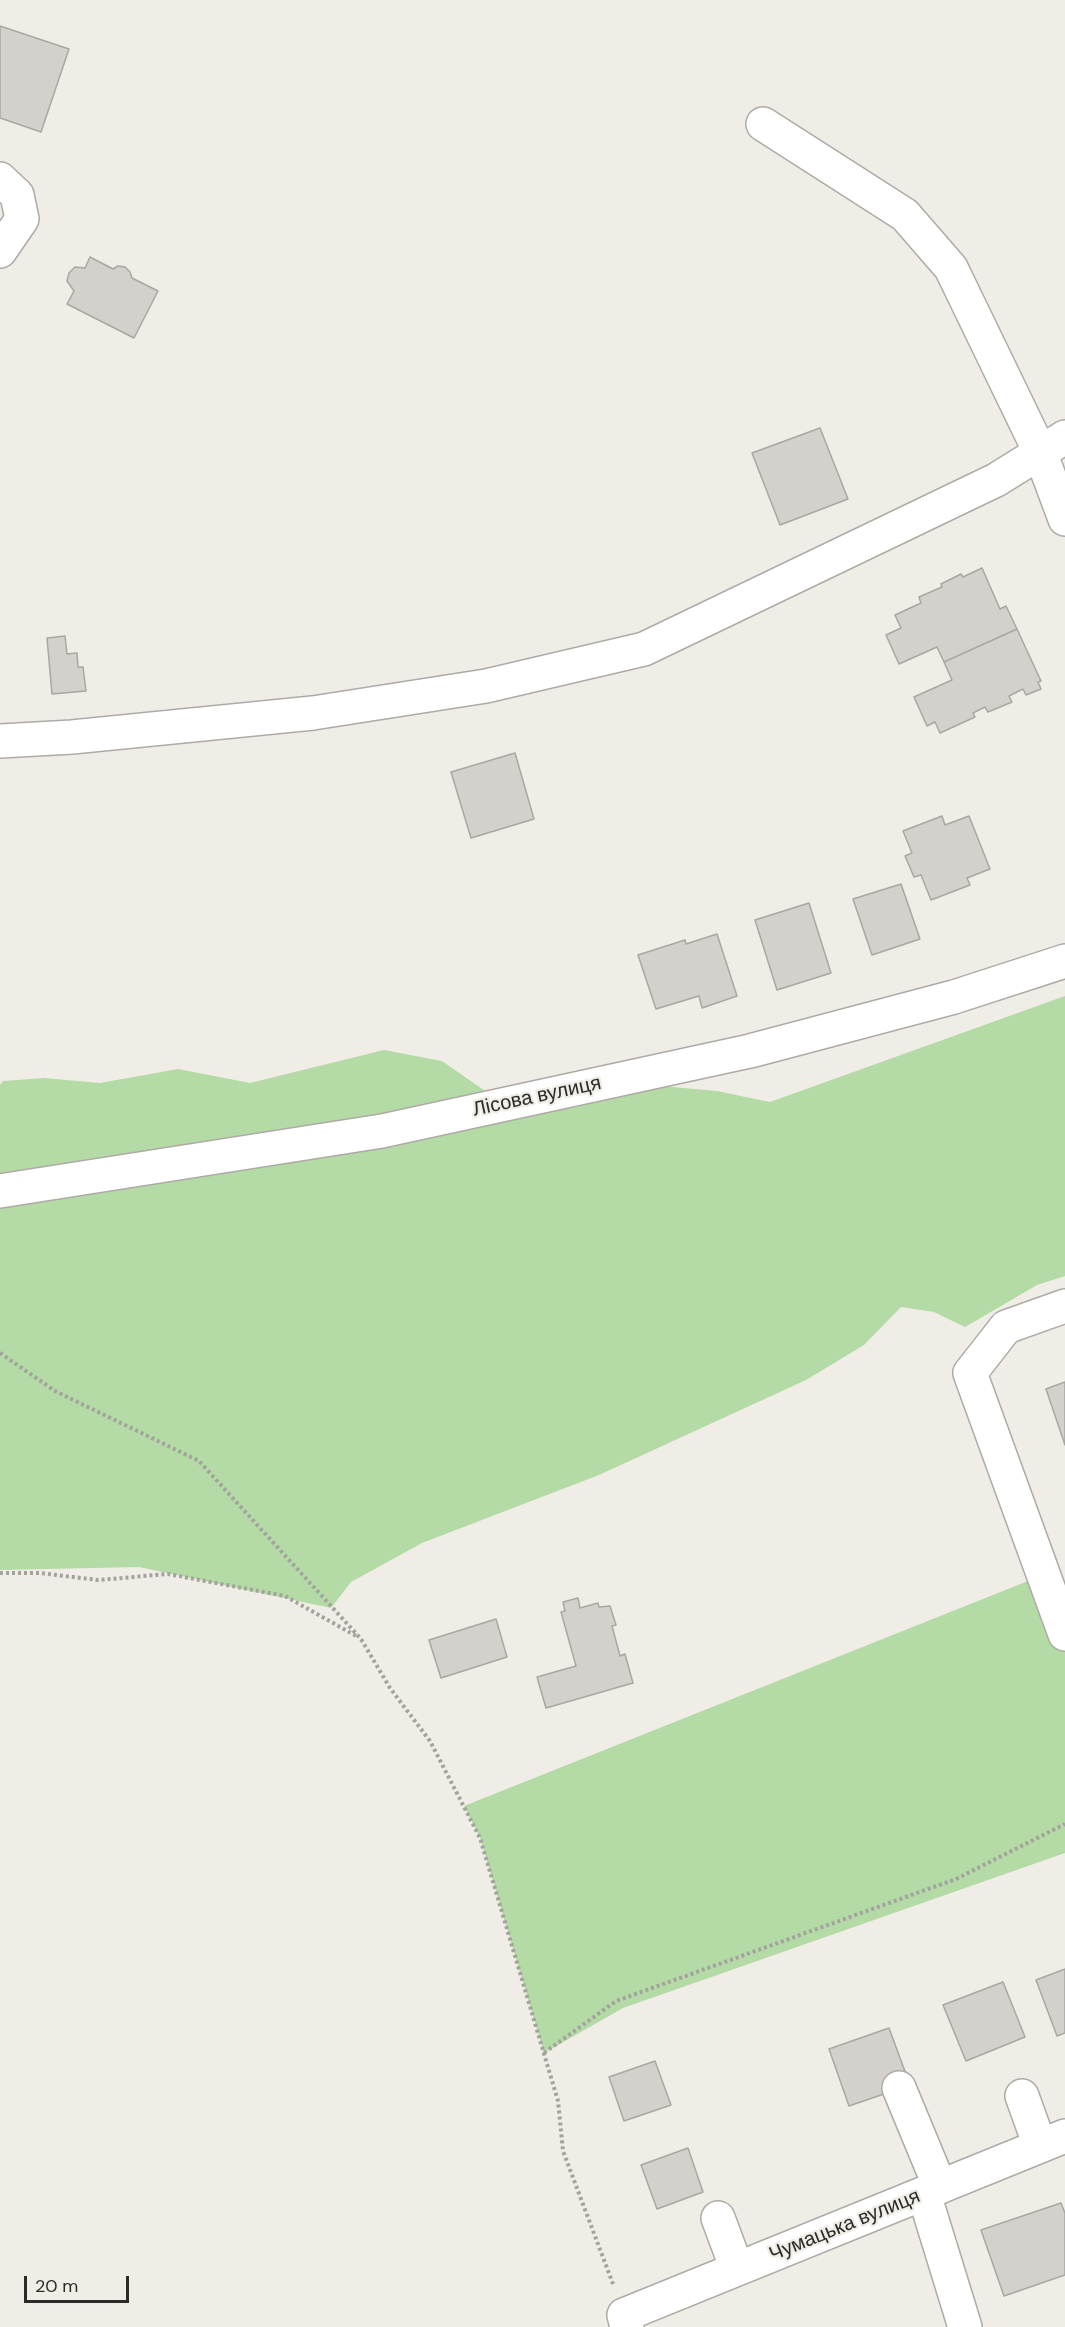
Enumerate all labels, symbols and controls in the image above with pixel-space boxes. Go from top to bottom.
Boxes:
street label: Лісова вулиця [471,1072,603,1122]
street label: Чумацька вулиця [766,2185,924,2267]
scale bar [27,2264,132,2302]
text: 20 m [35,2274,78,2298]

